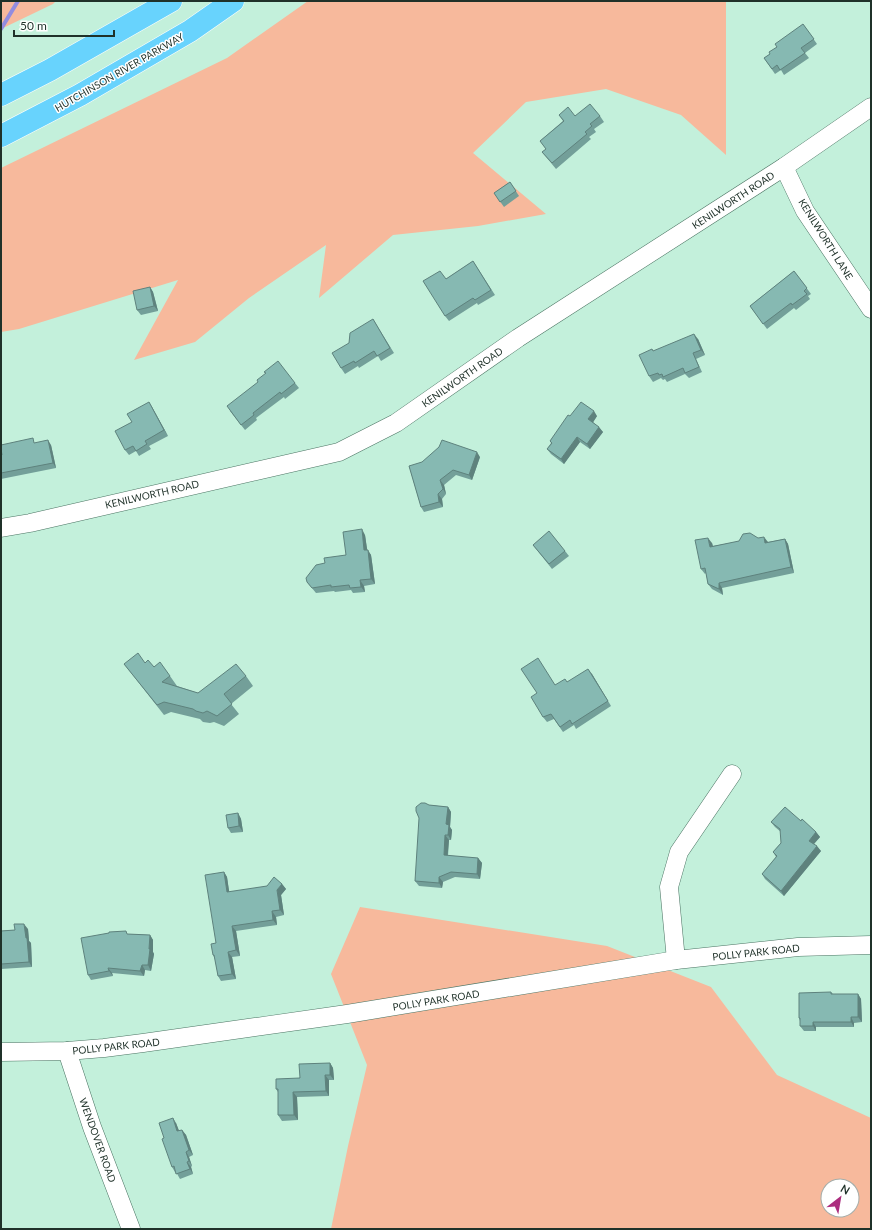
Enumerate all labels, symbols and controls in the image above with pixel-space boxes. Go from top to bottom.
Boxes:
scale bar [14,12,114,38]
text: 50 m [20,18,47,33]
street label: HUTCHINSON RIVER PARKWAY [52,30,186,114]
street label: KENILWORTH ROAD [689,169,777,231]
street label: KENILWORTH LANE [796,196,856,282]
street label: KENILWORTH ROAD [419,344,505,409]
street label: KENILWORTH ROAD [104,477,201,511]
street label: POLLY PARK ROAD [712,941,801,963]
street label: POLLY PARK ROAD [392,987,481,1013]
street label: POLLY PARK ROAD [72,1035,161,1057]
street label: WENDOVER ROAD [77,1096,119,1184]
north arrow [820,1178,860,1218]
text: N [838,1181,852,1197]

